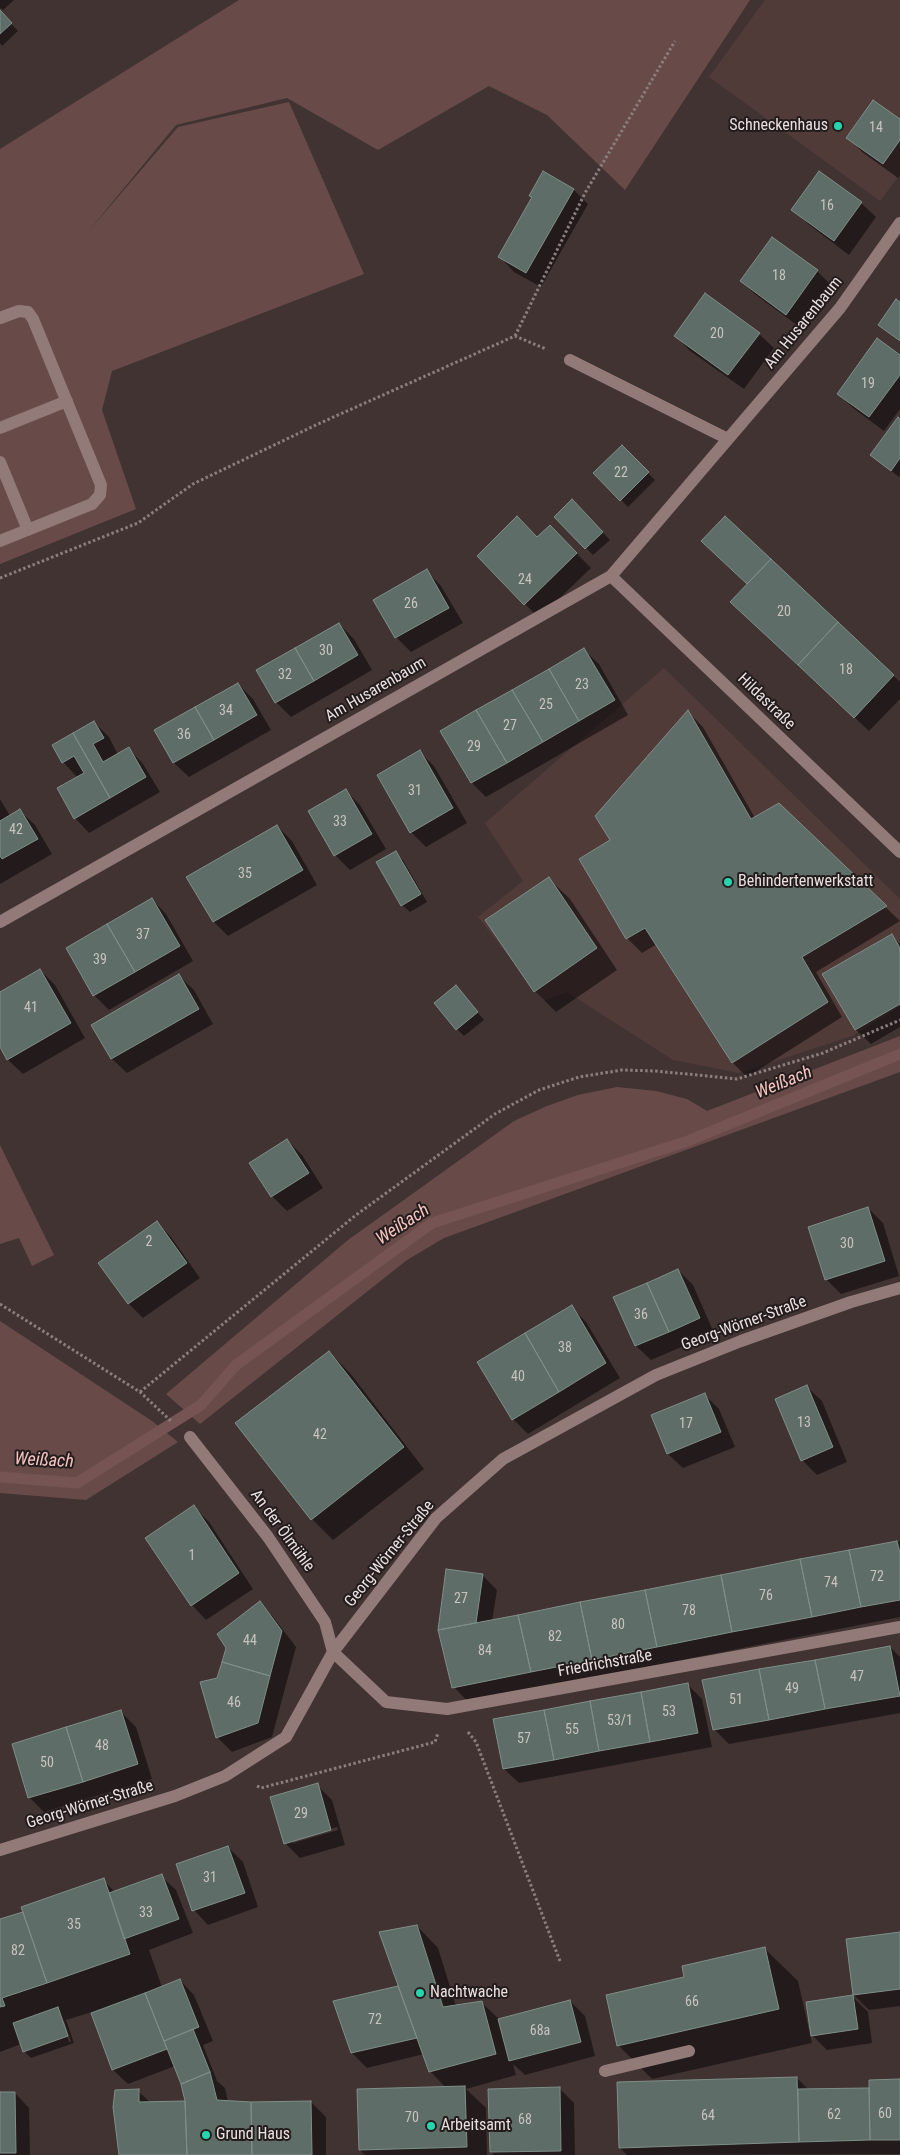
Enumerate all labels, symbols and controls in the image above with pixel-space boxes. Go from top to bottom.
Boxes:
place label: Schneckenhaus [729,116,828,136]
marker: Schneckenhaus [832,120,844,132]
house number: 14 [869,120,883,136]
house number: 16 [820,198,834,214]
house number: 18 [772,268,786,284]
street label: Am Husarenbaum [761,273,847,373]
house number: 20 [710,326,724,342]
house number: 19 [861,376,875,392]
house number: 22 [614,465,628,481]
house number: 24 [518,572,532,588]
house number: 26 [404,596,418,612]
house number: 20 [777,604,791,620]
house number: 30 [319,643,333,659]
street label: Am Husarenbaum [322,653,430,727]
house number: 18 [839,662,853,678]
house number: 32 [278,667,292,683]
street label: Hildastraße [733,670,799,734]
house number: 23 [575,677,589,693]
house number: 25 [539,697,553,713]
house number: 34 [219,703,233,719]
house number: 27 [503,718,517,734]
house number: 36 [177,727,191,743]
house number: 29 [467,739,481,755]
house number: 31 [408,783,422,799]
house number: 33 [333,814,347,830]
house number: 42 [9,822,23,838]
house number: 35 [238,866,252,882]
place label: Behindertenwerkstatt [738,872,873,892]
marker: Behindertenwerkstatt [722,876,734,888]
house number: 37 [136,927,150,943]
house number: 39 [93,952,107,968]
house number: 41 [24,1000,38,1016]
water label: Weißach [753,1062,815,1104]
water label: Weißach [372,1200,434,1250]
house number: 2 [146,1234,152,1250]
house number: 30 [840,1236,854,1252]
street label: Georg-Wörner-Straße [679,1292,809,1356]
house number: 36 [634,1307,648,1323]
house number: 38 [558,1340,572,1356]
house number: 40 [511,1369,525,1385]
house number: 13 [797,1415,811,1431]
house number: 17 [679,1416,693,1432]
house number: 42 [313,1427,327,1443]
water label: Weißach [14,1449,74,1473]
street label: An der Ölmühle [246,1486,318,1576]
street label: Georg-Wörner-Straße [341,1497,439,1611]
house number: 1 [189,1548,195,1564]
house number: 72 [870,1569,884,1585]
house number: 74 [824,1575,838,1591]
house number: 76 [759,1588,773,1604]
house number: 27 [454,1591,468,1607]
house number: 78 [682,1603,696,1619]
house number: 80 [611,1617,625,1633]
house number: 82 [548,1629,562,1645]
house number: 44 [243,1633,257,1649]
house number: 84 [478,1643,492,1659]
street label: Friedrichstraße [556,1646,654,1682]
house number: 47 [850,1669,864,1685]
house number: 49 [785,1681,799,1697]
house number: 51 [729,1692,743,1708]
house number: 46 [227,1695,241,1711]
house number: 53 [662,1704,676,1720]
house number: 53/1 [607,1713,633,1729]
house number: 55 [565,1722,579,1738]
house number: 57 [517,1731,531,1747]
house number: 48 [95,1738,109,1754]
house number: 50 [40,1755,54,1771]
street label: Georg-Wörner-Straße [24,1777,156,1833]
house number: 29 [294,1806,308,1822]
house number: 31 [203,1870,217,1886]
house number: 33 [139,1905,153,1921]
house number: 35 [67,1917,81,1933]
house number: 82 [11,1943,25,1959]
place label: Nachtwache [430,1983,508,2003]
marker: Nachtwache [414,1987,426,1999]
house number: 66 [685,1994,699,2010]
house number: 72 [368,2012,382,2028]
house number: 68a [530,2023,550,2039]
house number: 60 [878,2106,892,2122]
house number: 62 [827,2107,841,2123]
house number: 64 [701,2108,715,2124]
house number: 70 [405,2110,419,2126]
house number: 68 [518,2112,532,2128]
place label: Arbeitsamt [441,2116,511,2136]
marker: Arbeitsamt [425,2120,437,2132]
place label: Grund Haus [216,2125,290,2145]
marker: Grund Haus [200,2129,212,2141]

